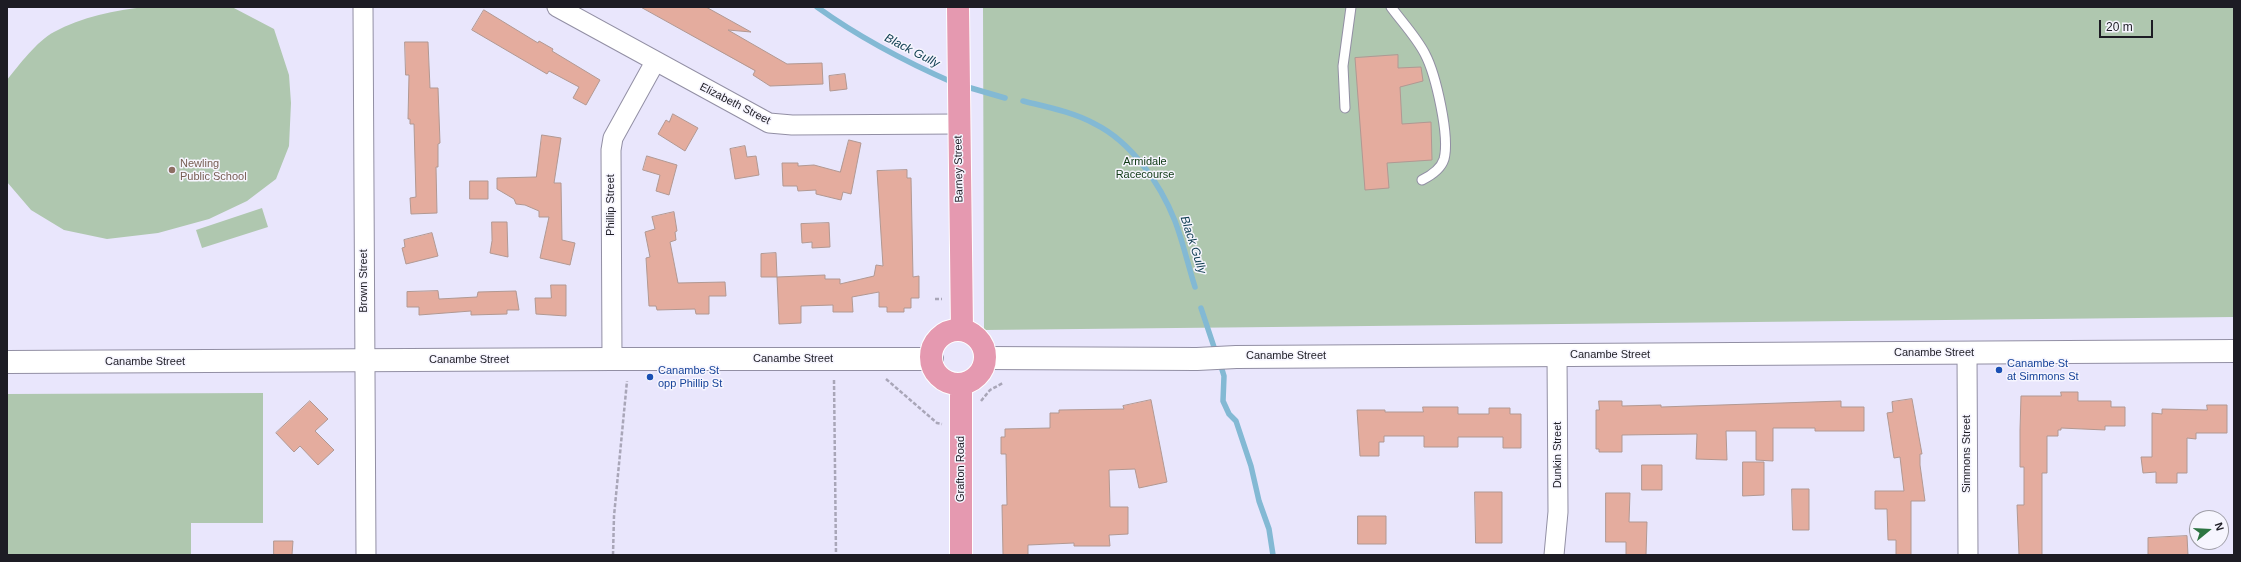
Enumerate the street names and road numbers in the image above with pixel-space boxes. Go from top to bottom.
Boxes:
street label: Elizabeth Street [697,80,773,128]
street label: Barney Street [952,135,966,203]
street label: Phillip Street [604,174,618,236]
street label: Brown Street [357,249,371,313]
street label: Canambe Street [1894,346,1974,360]
street label: Canambe Street [1570,348,1650,362]
street label: Canambe Street [1246,349,1326,363]
street label: Canambe Street [753,352,833,366]
street label: Canambe Street [429,353,509,367]
street label: Canambe Street [105,355,185,369]
street label: Simmons Street [1960,415,1974,493]
street label: Dunkin Street [1551,422,1565,488]
street label: Grafton Road [954,436,968,502]

